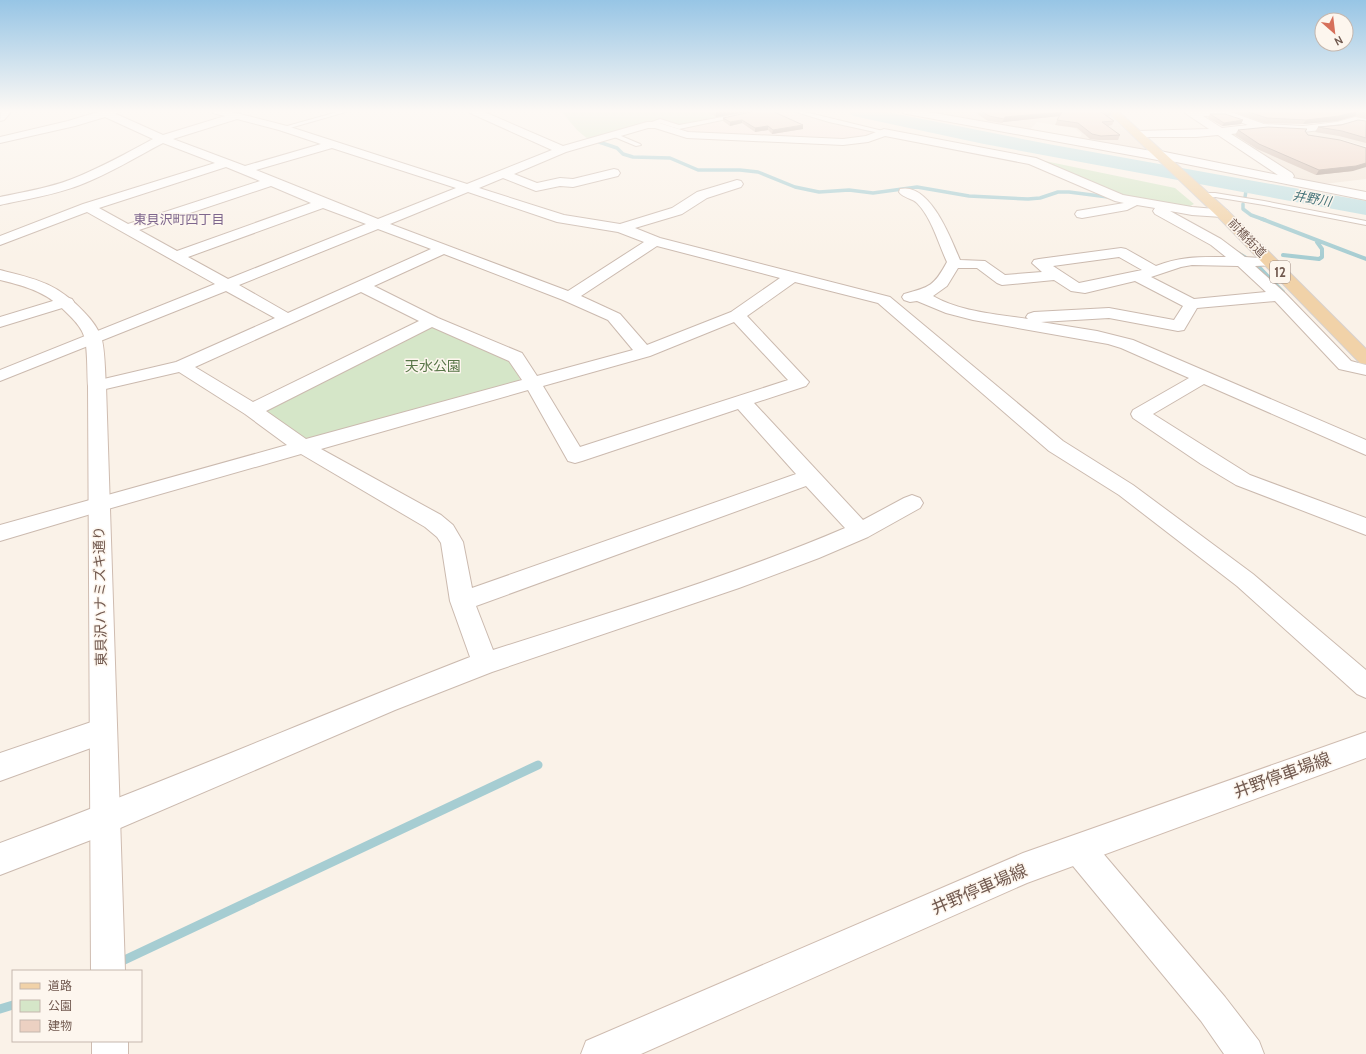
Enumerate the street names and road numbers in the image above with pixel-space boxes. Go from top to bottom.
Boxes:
street label: 前橋街道 [1225,215,1269,260]
road number: 12 [1270,261,1290,283]
street label: 東貝沢ハナミズキ通り [90,526,110,666]
street label: 井野停車場線 [1231,748,1333,802]
street label: 井野停車場線 [928,860,1030,918]

